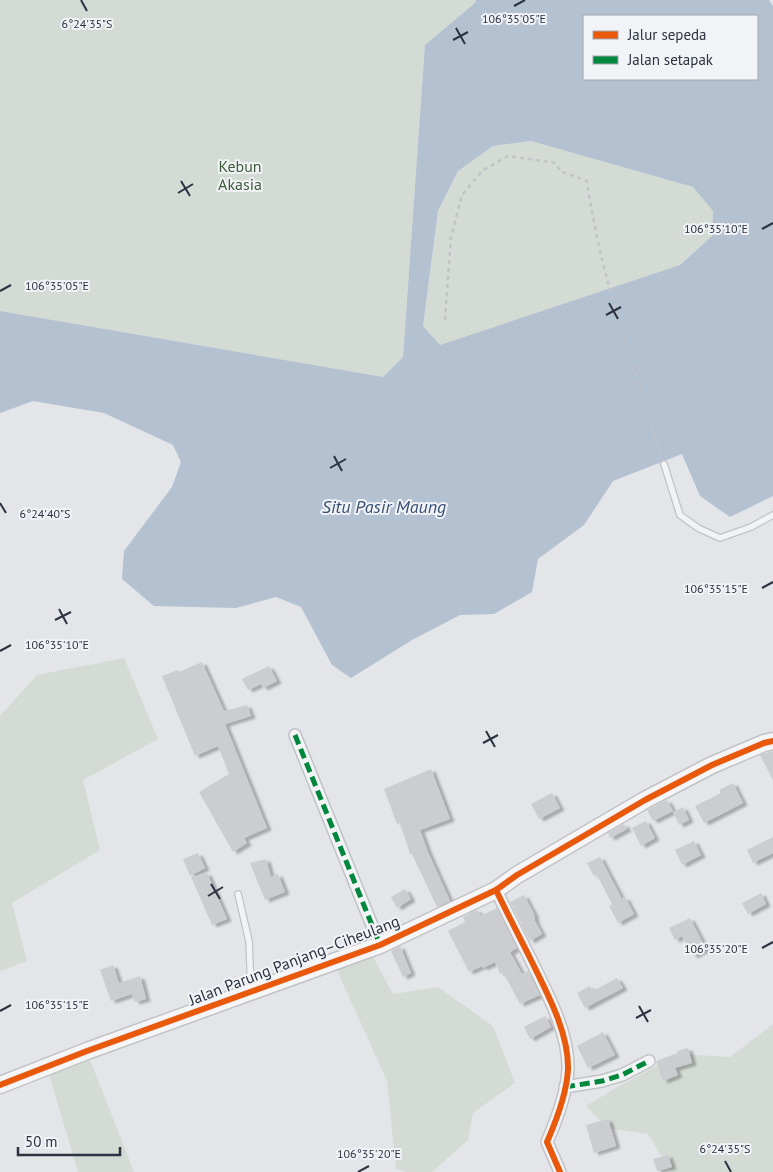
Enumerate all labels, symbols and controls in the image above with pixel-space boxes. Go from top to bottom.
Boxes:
text: 106°35'05"E [482,11,546,26]
legend [583,15,758,80]
text: 6°24'35"S [62,16,112,31]
text: Jalur sepeda [627,25,707,44]
text: Jalan setapak [627,50,714,69]
park label: Kebun Akasia [218,156,262,194]
text: 106°35'10"E [684,221,748,236]
text: 106°35'05"E [25,278,89,293]
water label: Situ Pasir Maung [322,495,446,518]
text: 6°24'40"S [20,506,70,521]
text: 106°35'15"E [684,581,748,596]
text: 106°35'10"E [25,637,89,652]
street label: Jalan Parung Panjang–Ciheulang [185,910,402,1010]
text: 106°35'20"E [684,941,748,956]
text: 106°35'15"E [25,997,89,1012]
scale bar [18,1124,120,1156]
text: 50 m [25,1132,58,1151]
text: 6°24'35"S [700,1141,750,1156]
text: 106°35'20"E [337,1146,401,1161]

